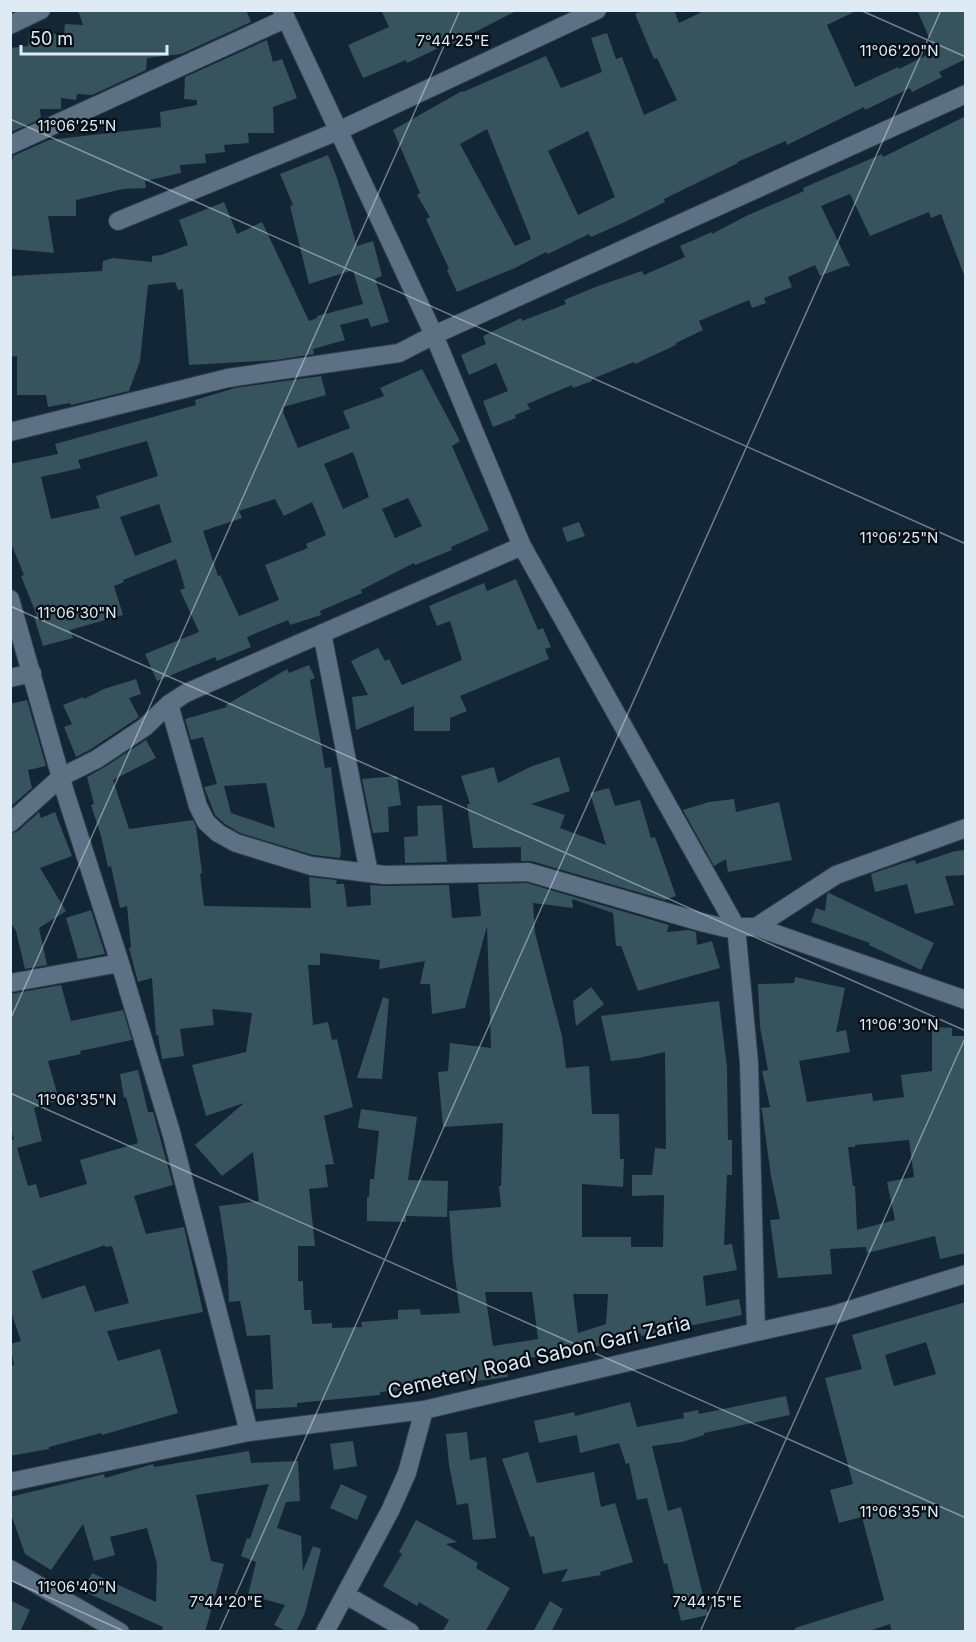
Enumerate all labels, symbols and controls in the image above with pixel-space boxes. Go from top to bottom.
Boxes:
scale bar [21,18,166,56]
text: 50 m [30,28,73,49]
text: 7°44'25"E [417,31,489,50]
text: 11°06'20"N [859,41,939,60]
text: 11°06'25"N [38,116,116,135]
text: 11°06'25"N [860,528,938,547]
text: 11°06'30"N [37,603,117,622]
text: 11°06'30"N [859,1015,939,1034]
text: 11°06'35"N [38,1090,116,1109]
street label: Cemetery Road Sabon Gari Zaria [385,1310,693,1404]
text: 11°06'35"N [860,1502,938,1521]
text: 11°06'40"N [38,1577,116,1596]
text: 7°44'20"E [189,1592,263,1611]
text: 7°44'15"E [672,1592,742,1611]

